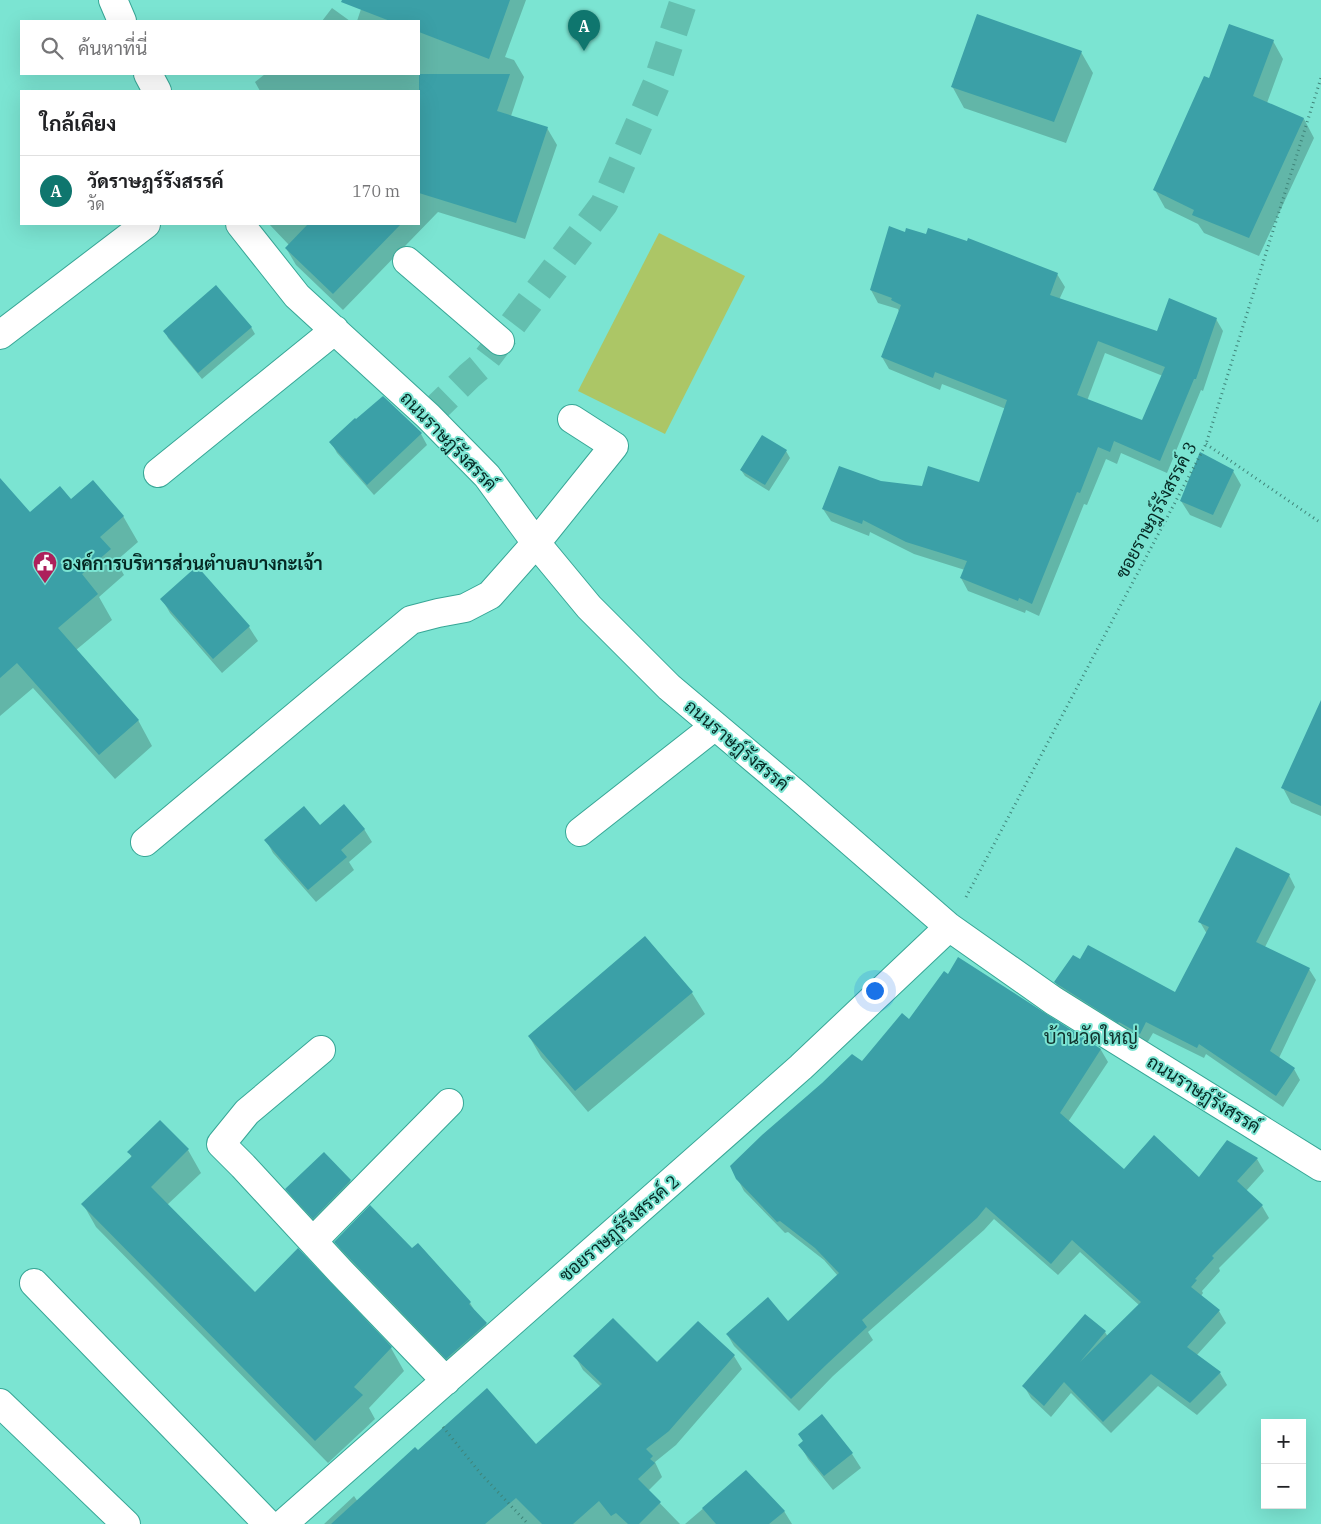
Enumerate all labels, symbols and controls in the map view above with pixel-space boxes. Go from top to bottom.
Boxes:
pin: A [568,10,600,51]
search box [20,20,420,75]
icon: search [38,34,66,62]
text: ค้นหาที่นี่ [78,36,147,60]
text: ใกล้เคียง [40,109,116,137]
text: วัดราษฎร์รังสรรค์ [87,169,224,193]
text: A [50,181,62,201]
text: 170 m [352,181,400,201]
text: วัด [87,194,105,214]
street label: ถนนราษฎ์รังสรรค์ [395,386,503,496]
street label: ซอยราษฎร์รังสรรค์ 3 [1109,437,1203,583]
public building icon: องค์การบริหารส่วนตำบลบางกะเจ้า [32,550,58,584]
place label: องค์การบริหารส่วนตำบลบางกะเจ้า [62,551,323,575]
street label: ถนนราษฎ์รังสรรค์ [679,694,795,796]
your location [862,978,888,1004]
district label: บ้านวัดใหญ่ [1044,1023,1138,1050]
street label: ถนนราษฎ์รังสรรค์ [1142,1049,1266,1139]
street label: ซอยราษฎร์รังสรรค์ 2 [553,1169,685,1287]
map controls [1261,1419,1306,1509]
button: + [1261,1419,1306,1464]
button: − [1261,1464,1306,1509]

